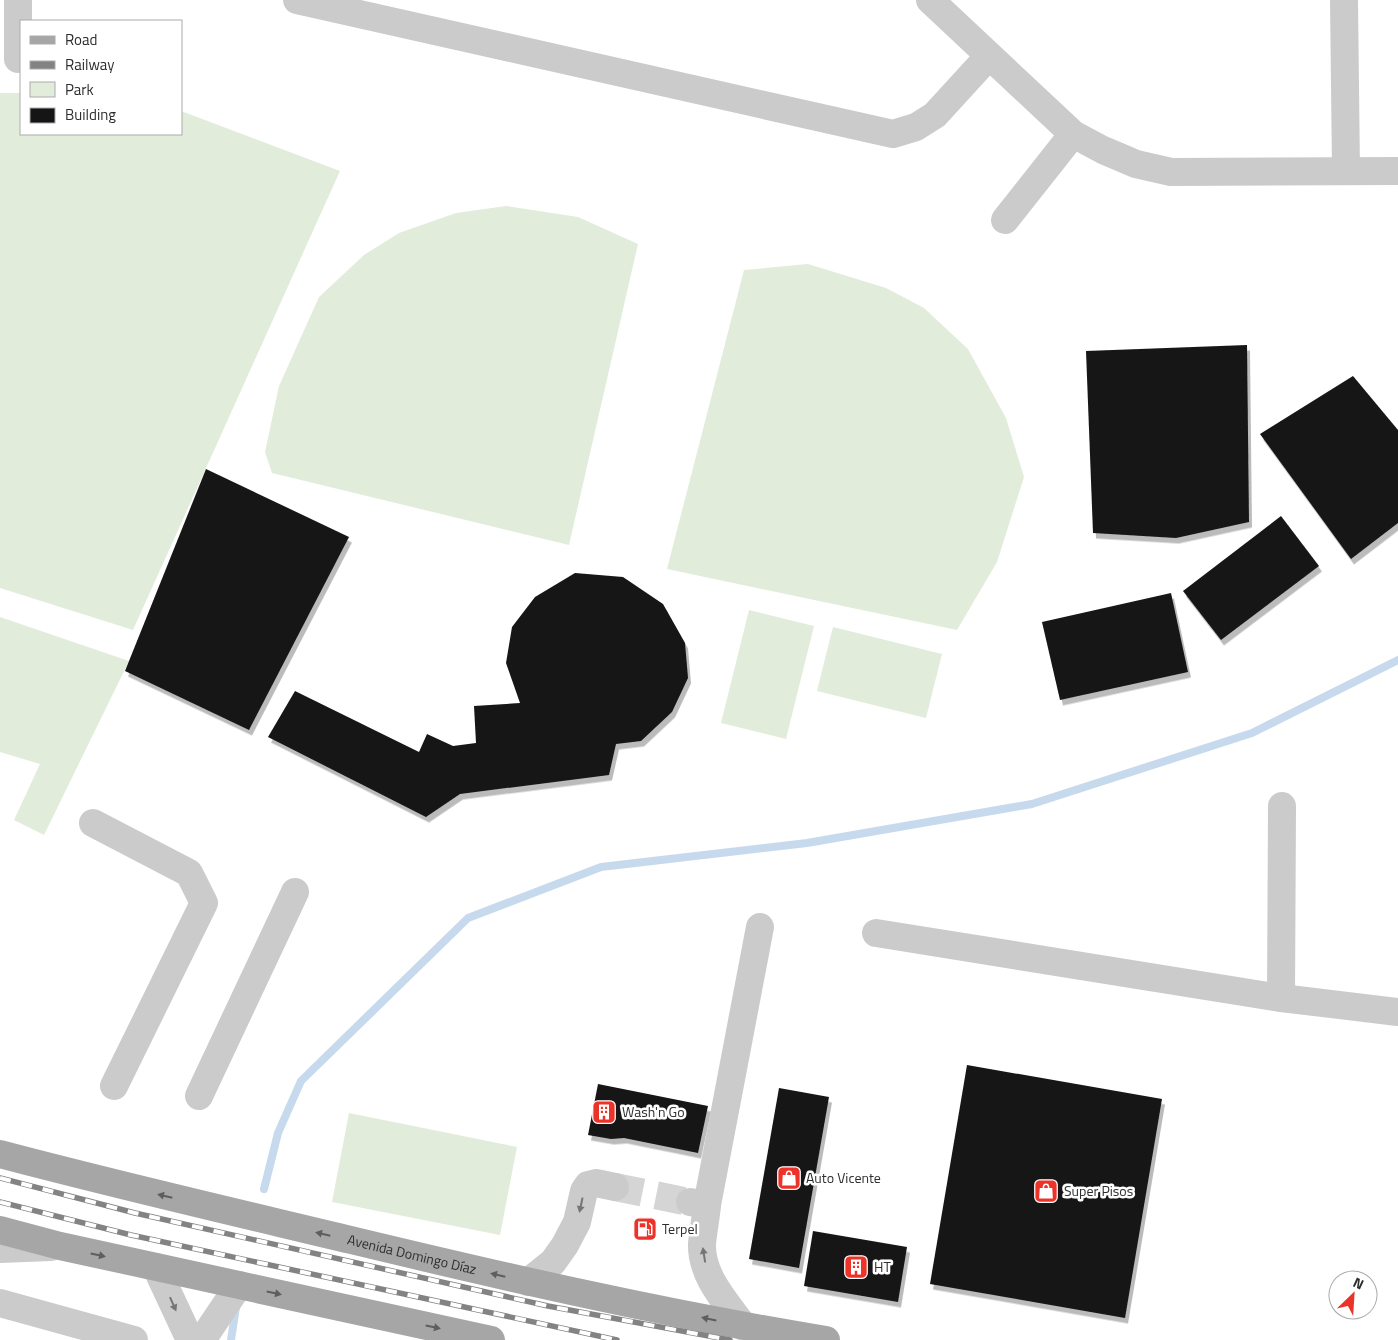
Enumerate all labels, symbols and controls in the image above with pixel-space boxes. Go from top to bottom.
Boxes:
legend [20,20,182,135]
text: Road [65,28,97,51]
text: Railway [65,53,115,76]
text: Park [65,78,94,101]
text: Building [65,103,116,126]
building icon: Wash'n Go [591,1099,617,1125]
place label: Wash'n Go [622,1101,685,1122]
shop icon: Auto Vicente [776,1165,802,1191]
place label: Auto Vicente [806,1167,881,1188]
shop icon: Super Pisos [1033,1178,1059,1204]
place label: Super Pisos [1064,1180,1133,1201]
one-way arrow [158,1192,173,1200]
one-way arrow [577,1197,585,1212]
fuel station icon: Terpel [632,1216,658,1242]
place label: Terpel [662,1218,698,1239]
street label: Avenida Domingo Díaz [345,1229,479,1279]
one-way arrow [316,1230,331,1238]
one-way arrow [699,1246,707,1262]
one-way arrow [91,1251,106,1259]
building icon: HT [843,1254,869,1280]
place label: HT [874,1256,891,1277]
north arrow [1328,1270,1378,1320]
one-way arrow [491,1271,506,1279]
text: N [1350,1271,1368,1294]
one-way arrow [266,1289,282,1297]
one-way arrow [169,1297,177,1311]
one-way arrow [700,1315,716,1323]
one-way arrow [425,1324,441,1332]

